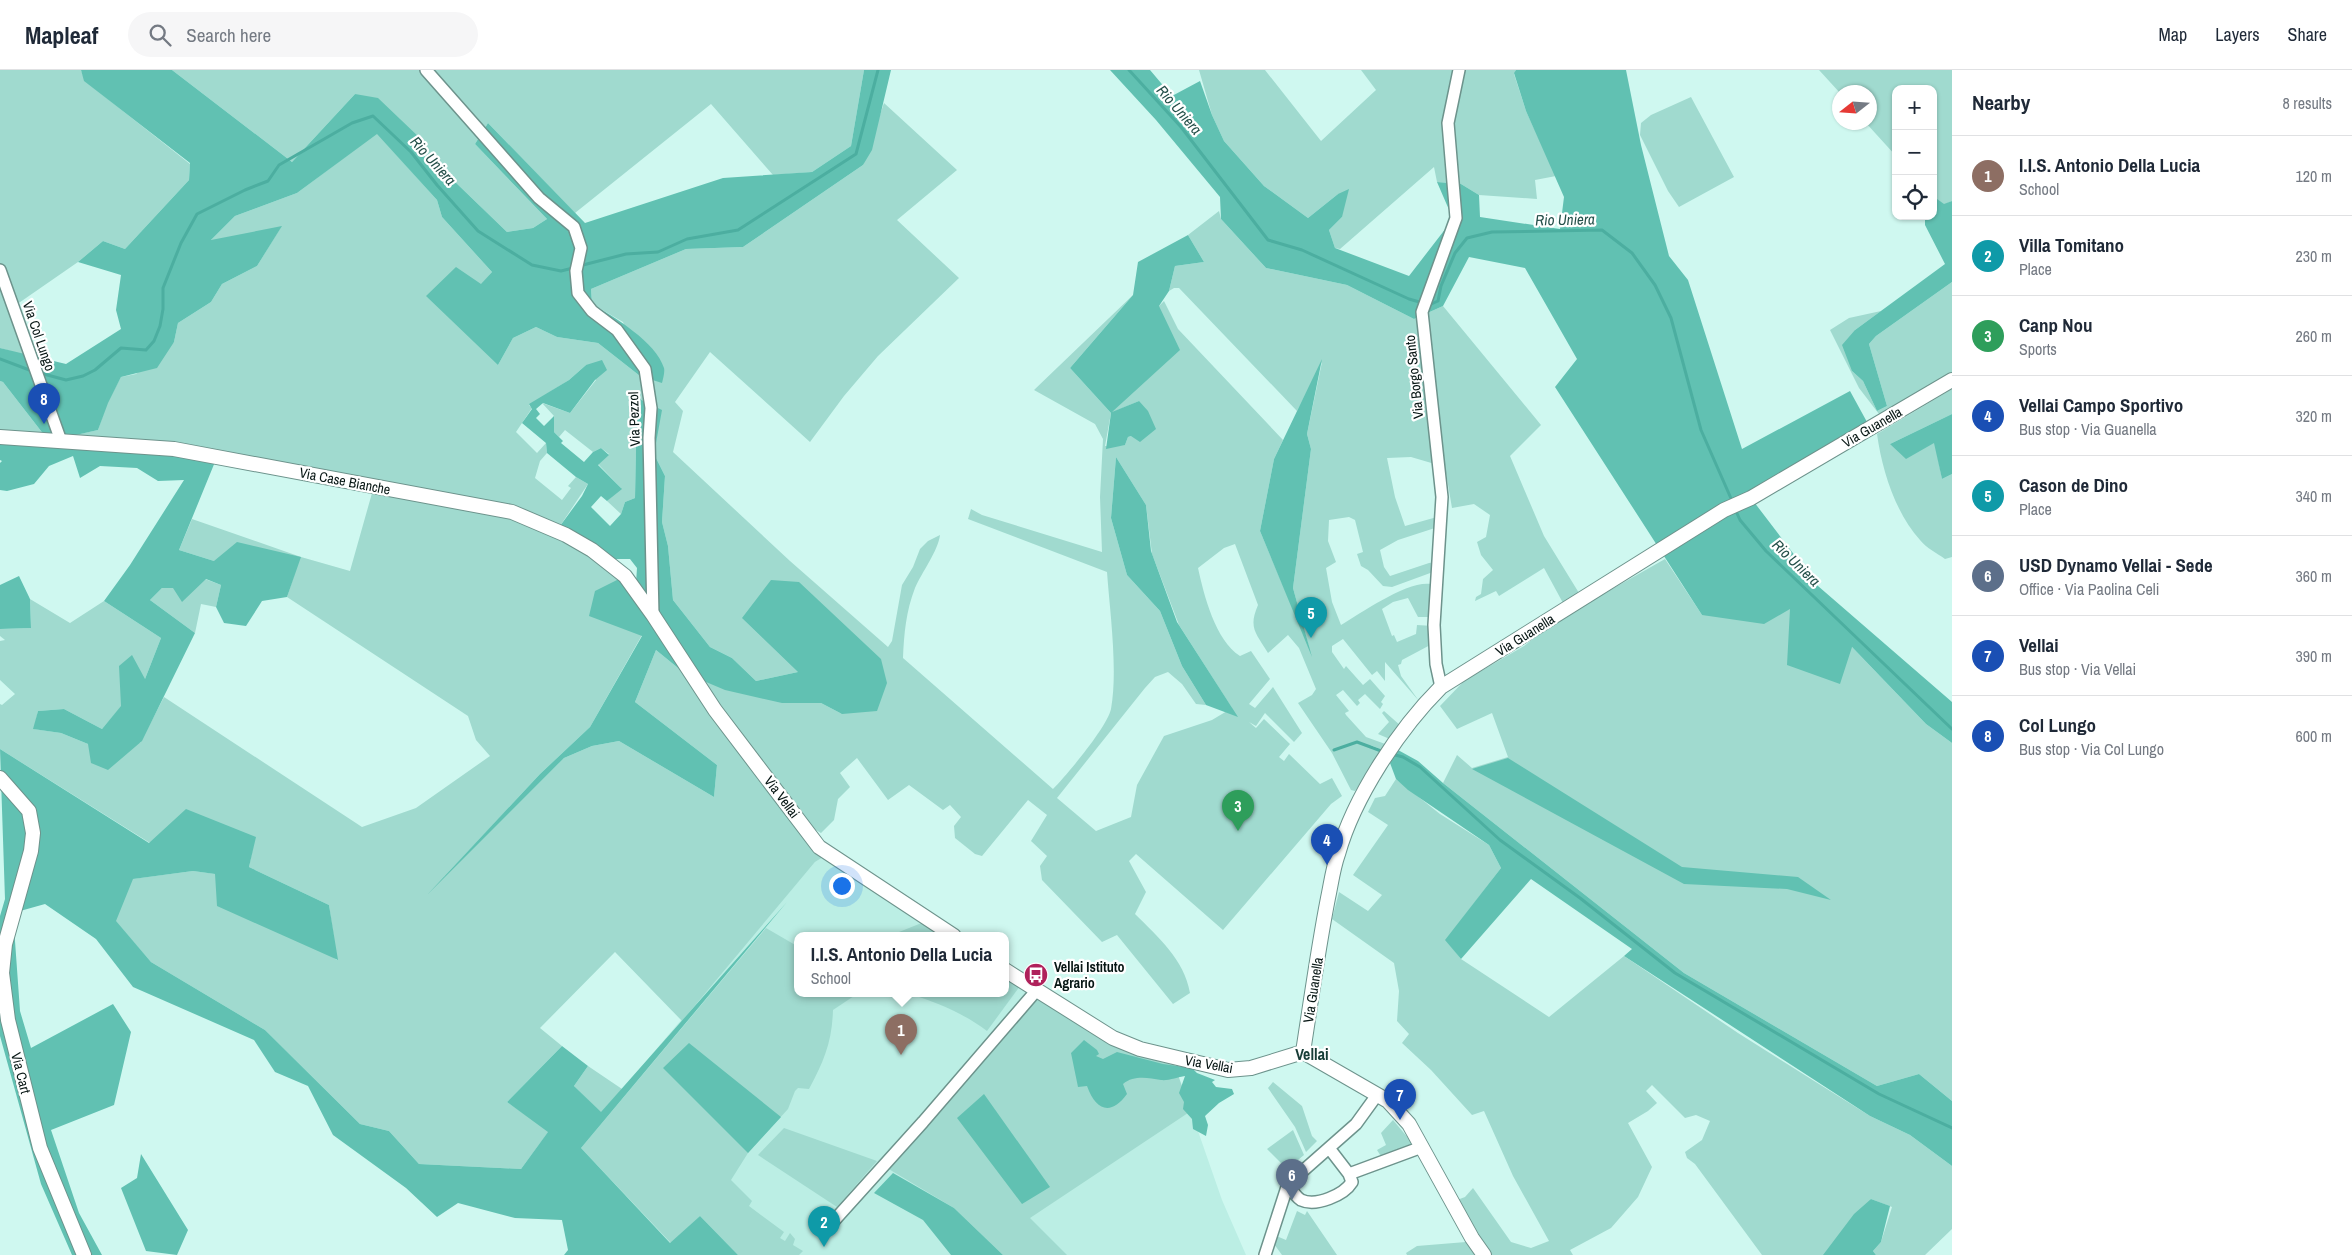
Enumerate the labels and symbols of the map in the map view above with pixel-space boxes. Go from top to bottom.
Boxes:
water label: Rio Uniera [1152,80,1207,139]
north arrow [1832,85,1877,130]
water label: Rio Uniera [406,132,461,190]
water label: Rio Uniera [1535,208,1595,231]
street label: Via Col Lungo [19,299,59,373]
street label: Via Borgo Santo [1401,334,1427,420]
pin: 8 [28,383,60,424]
street label: Via Pezzol [624,391,644,447]
street label: Via Guanella [1839,402,1906,451]
street label: Via Case Bianche [298,463,392,499]
water label: Rio Uniera [1768,534,1825,591]
pin: 5 [1295,597,1327,638]
street label: Via Guanella [1492,610,1558,660]
street label: Via Vellai [760,772,804,822]
pin: 3 [1222,790,1254,831]
pin: 4 [1311,824,1343,865]
your location [829,873,855,899]
street label: Via Guanella [1299,955,1327,1024]
place label: Vellai Istituto Agrario [1054,958,1125,992]
bus stop icon: Vellai Istituto Agrario [1023,962,1049,988]
pin: 1 [885,1014,917,1055]
district label: Vellai [1295,1043,1329,1065]
street label: Via Cart [7,1050,35,1096]
street label: Via Vellai [1184,1051,1234,1077]
pin: 7 [1384,1079,1416,1120]
pin: 6 [1276,1159,1308,1200]
pin: 2 [808,1206,840,1247]

